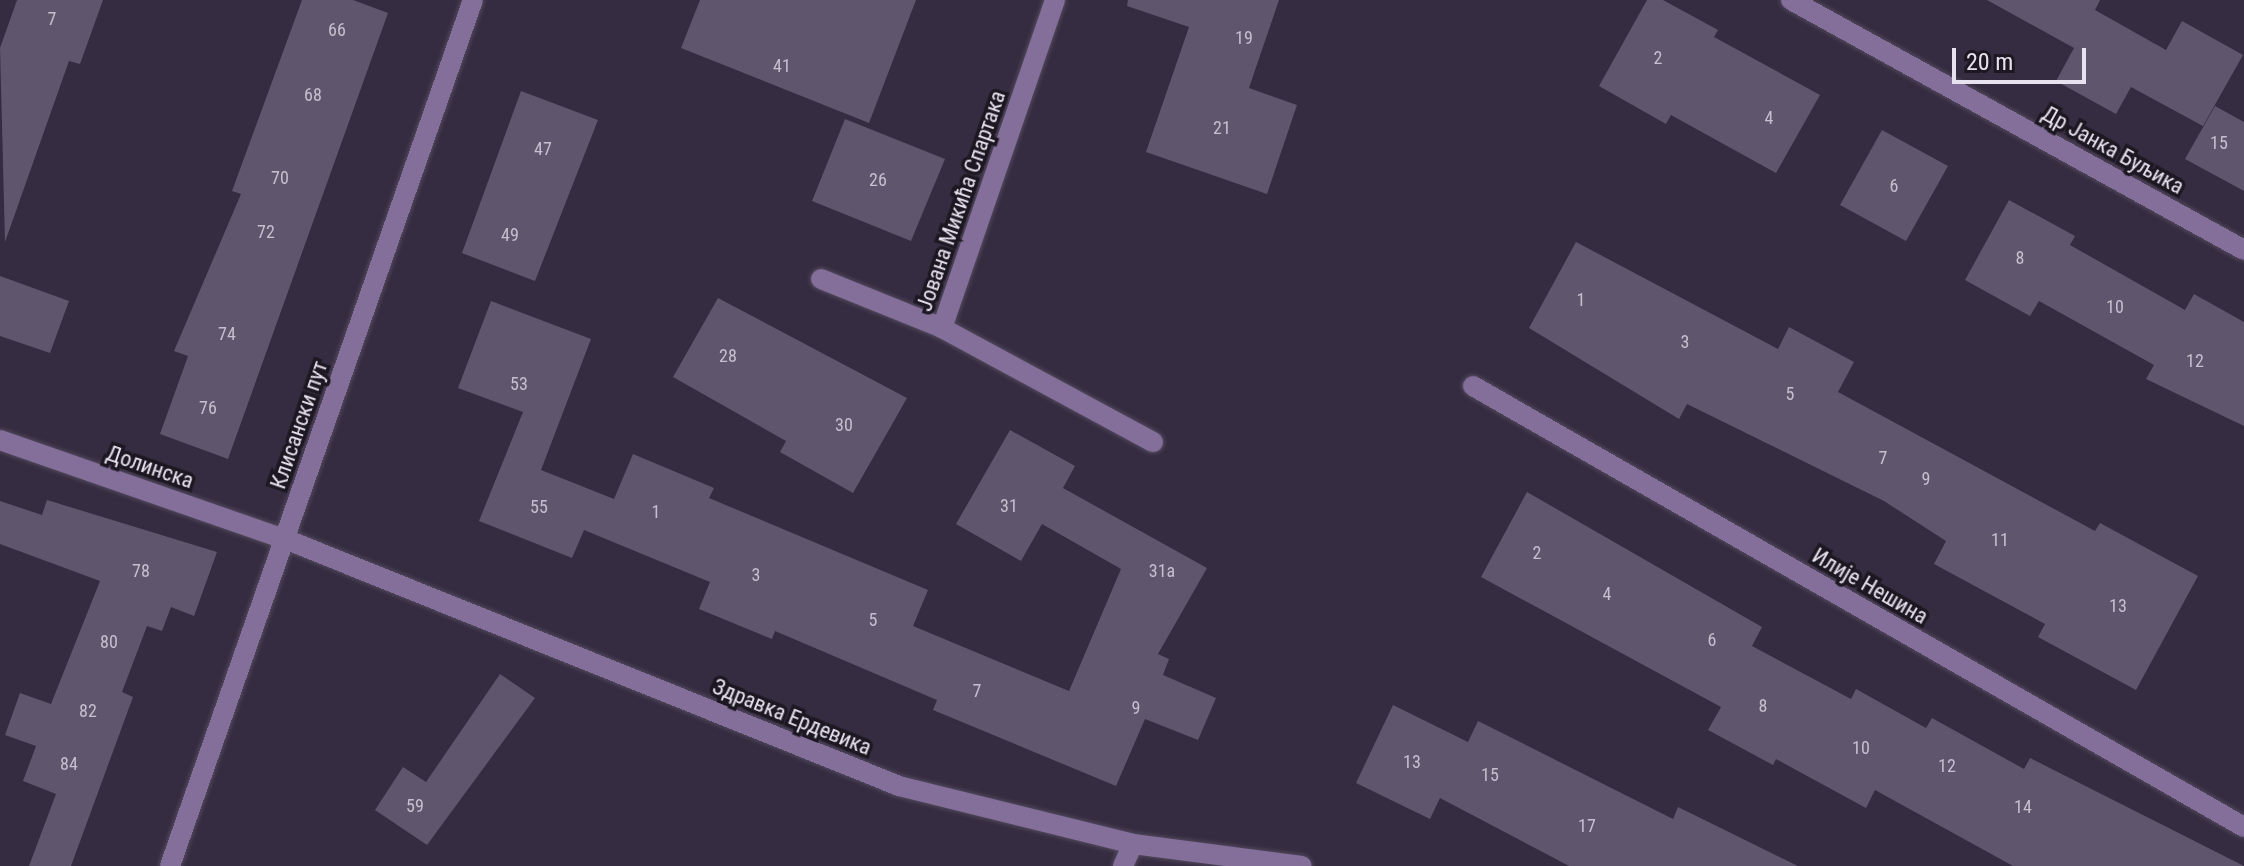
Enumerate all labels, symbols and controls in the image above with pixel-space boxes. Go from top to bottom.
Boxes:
house number: 7 [48,8,56,30]
house number: 66 [328,19,346,41]
house number: 19 [1235,27,1253,49]
scale bar [1956,32,2090,82]
house number: 2 [1654,47,1662,69]
text: 20 m [1966,48,2013,76]
house number: 41 [773,55,791,77]
house number: 68 [304,84,322,106]
street label: Јована Микића Спартака [911,87,1011,315]
street label: Др Јанка Буљика [2037,100,2189,200]
house number: 4 [1765,107,1773,129]
house number: 21 [1213,117,1231,139]
house number: 15 [2210,132,2228,154]
house number: 47 [534,138,552,160]
house number: 70 [271,167,289,189]
house number: 26 [869,169,887,191]
house number: 6 [1890,175,1898,197]
house number: 72 [257,221,275,243]
house number: 49 [501,224,519,246]
house number: 8 [2016,247,2024,269]
house number: 1 [1577,289,1585,311]
house number: 10 [2106,296,2124,318]
house number: 74 [218,323,236,345]
house number: 3 [1681,331,1689,353]
house number: 28 [719,345,737,367]
house number: 12 [2186,350,2204,372]
street label: Клисански пут [265,358,333,492]
house number: 53 [510,373,528,395]
house number: 5 [1786,383,1794,405]
house number: 76 [199,397,217,419]
house number: 30 [835,414,853,436]
street label: Долинска [103,440,197,494]
house number: 7 [1879,447,1887,469]
house number: 9 [1922,468,1930,490]
house number: 31 [1000,495,1018,517]
house number: 55 [530,496,548,518]
house number: 1 [652,501,660,523]
house number: 11 [1991,529,2009,551]
house number: 2 [1533,542,1541,564]
street label: Илије Нешина [1808,542,1932,630]
house number: 78 [132,560,150,582]
house number: 31a [1149,560,1175,582]
house number: 3 [752,564,760,586]
house number: 4 [1603,583,1611,605]
house number: 13 [2109,595,2127,617]
house number: 5 [869,609,877,631]
house number: 6 [1708,629,1716,651]
house number: 80 [100,631,118,653]
street label: Здравка Ердевика [709,673,875,761]
house number: 7 [973,680,981,702]
house number: 8 [1759,695,1767,717]
house number: 9 [1132,697,1140,719]
house number: 82 [79,700,97,722]
house number: 10 [1852,737,1870,759]
house number: 13 [1403,751,1421,773]
house number: 84 [60,753,78,775]
house number: 12 [1938,755,1956,777]
house number: 15 [1481,764,1499,786]
house number: 59 [406,795,424,817]
house number: 14 [2014,796,2032,818]
house number: 17 [1578,815,1596,837]

